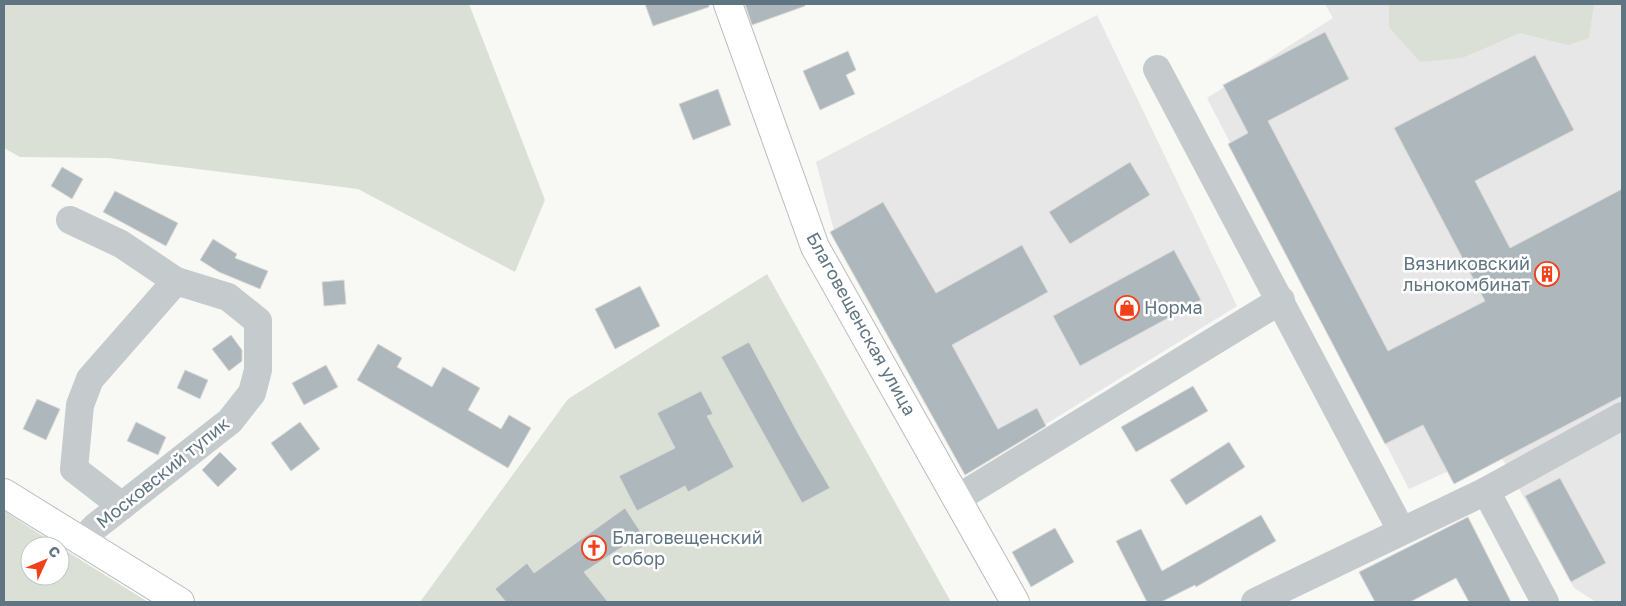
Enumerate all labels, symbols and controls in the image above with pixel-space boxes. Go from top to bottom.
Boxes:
street label: Благовещенская улица [802,228,921,419]
place label: Вязниковский льнокомбинат [1403,252,1530,295]
building icon: Вязниковский льнокомбинат [1534,261,1560,287]
shop icon: Норма [1114,295,1140,321]
place label: Норма [1144,296,1203,318]
street label: Московский тупик [91,412,233,533]
place label: Благовещенский собор [612,526,763,569]
church icon: Благовещенский собор [581,535,607,561]
north arrow [20,536,70,586]
text: С [45,542,64,561]

